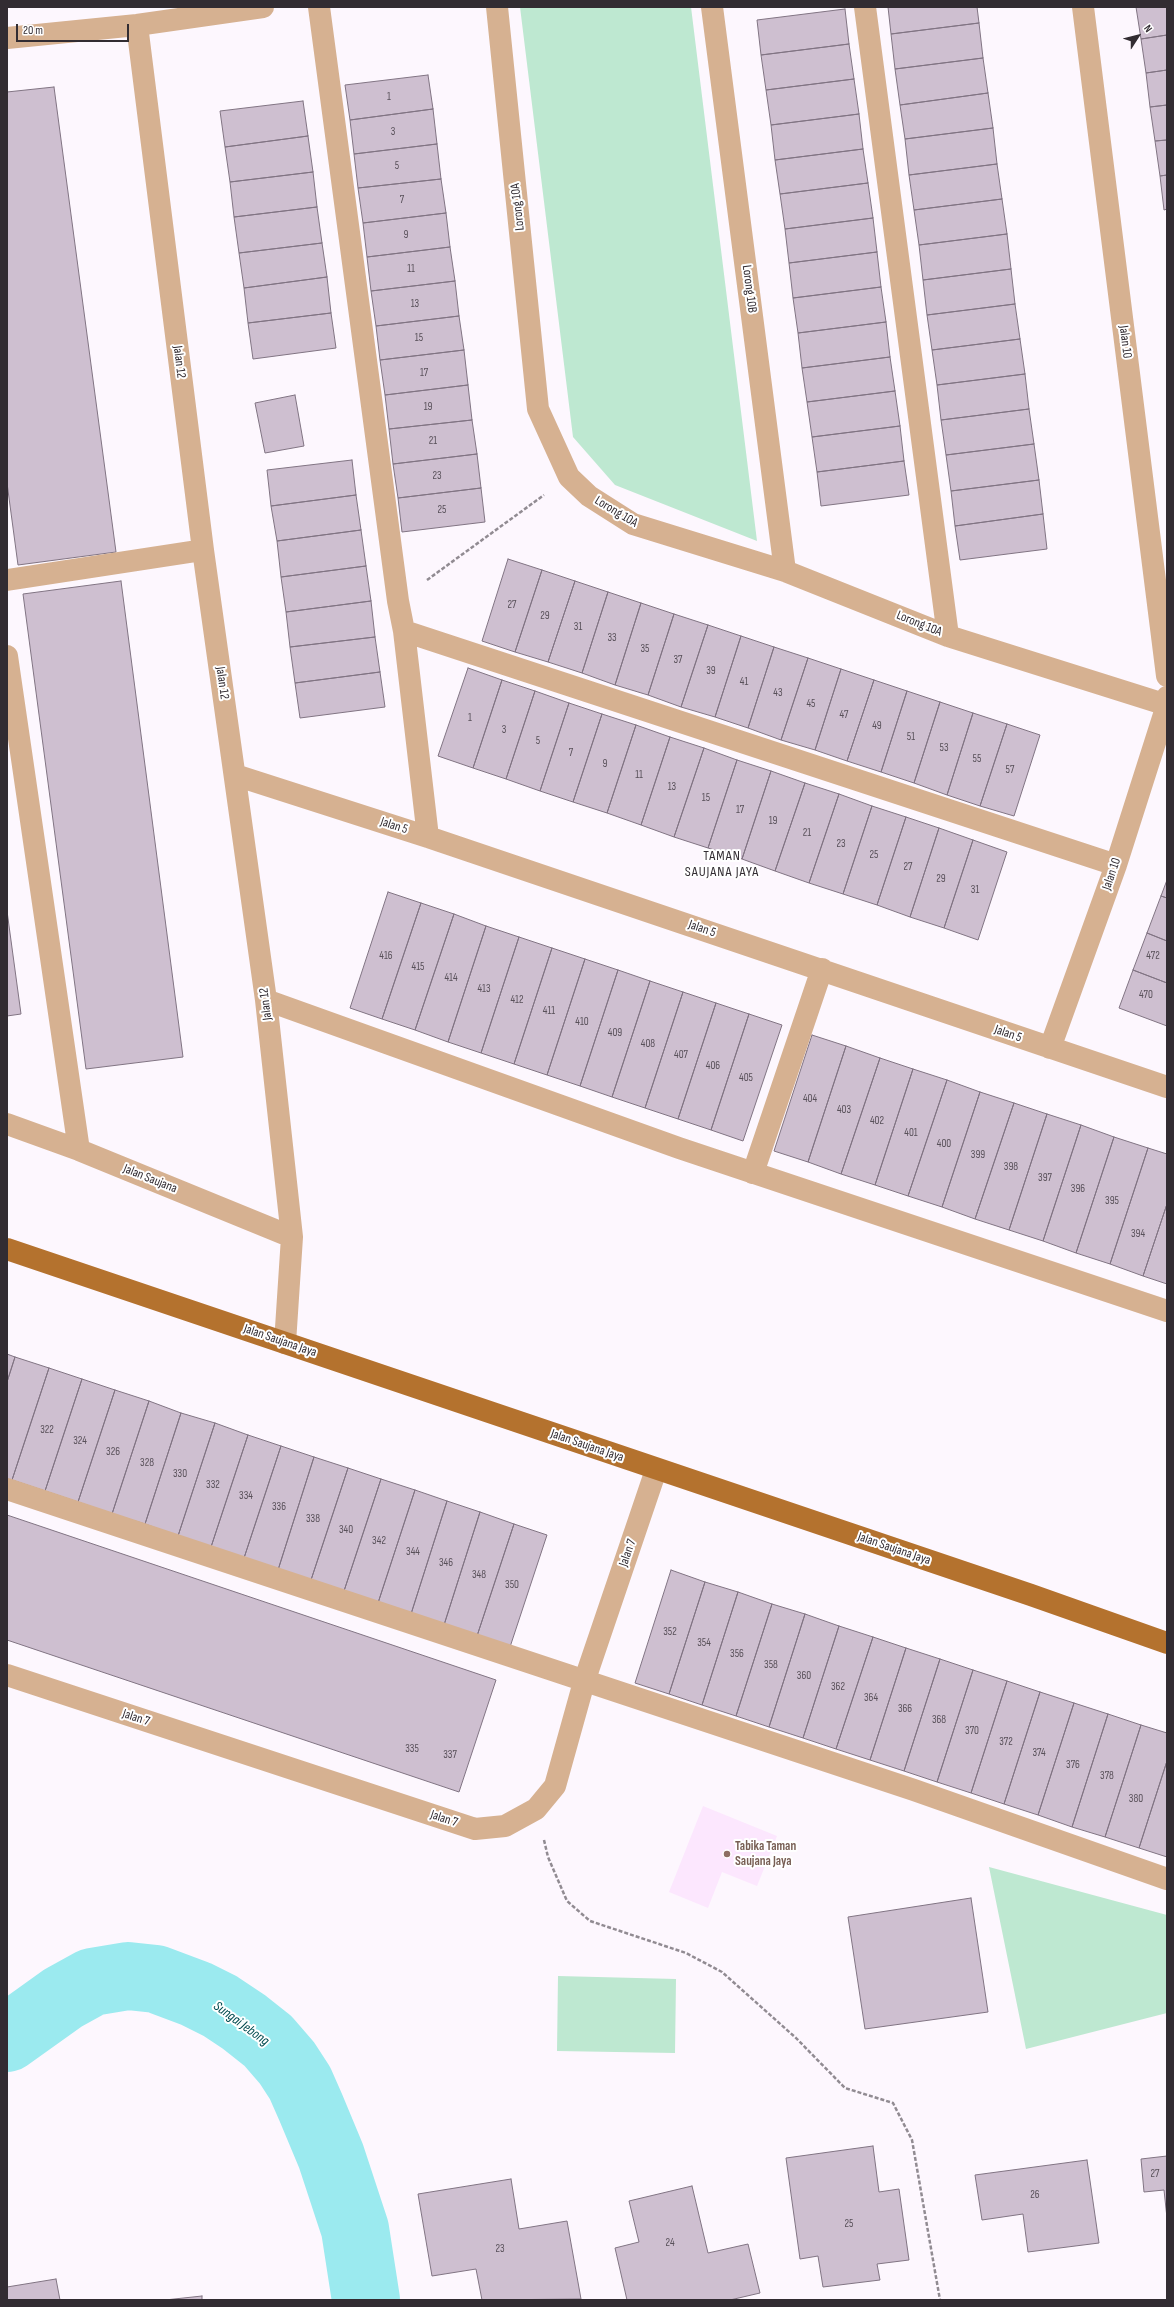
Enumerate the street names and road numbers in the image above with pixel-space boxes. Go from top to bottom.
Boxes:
street label: Lorong 10A [508,183,528,231]
street label: Lorong 10B [738,264,760,314]
street label: Jalan 10 [1115,325,1135,359]
street label: Jalan 12 [169,345,189,379]
street label: Lorong 10A [592,493,640,531]
street label: Lorong 10A [894,608,944,640]
street label: Jalan 12 [212,666,232,700]
street label: Jalan 5 [378,814,410,838]
street label: Jalan 10 [1099,856,1125,892]
street label: Jalan 5 [686,917,718,941]
street label: Jalan 12 [256,987,276,1021]
street label: Jalan 5 [992,1022,1024,1046]
street label: Jalan Saujana [121,1161,179,1197]
street label: Jalan Saujana Jaya [241,1321,319,1361]
street label: Jalan Saujana Jaya [548,1426,626,1466]
street label: Jalan Saujana Jaya [855,1529,933,1569]
street label: Jalan 7 [616,1537,640,1569]
street label: Jalan 7 [120,1706,152,1730]
street label: Jalan 7 [428,1807,460,1831]

